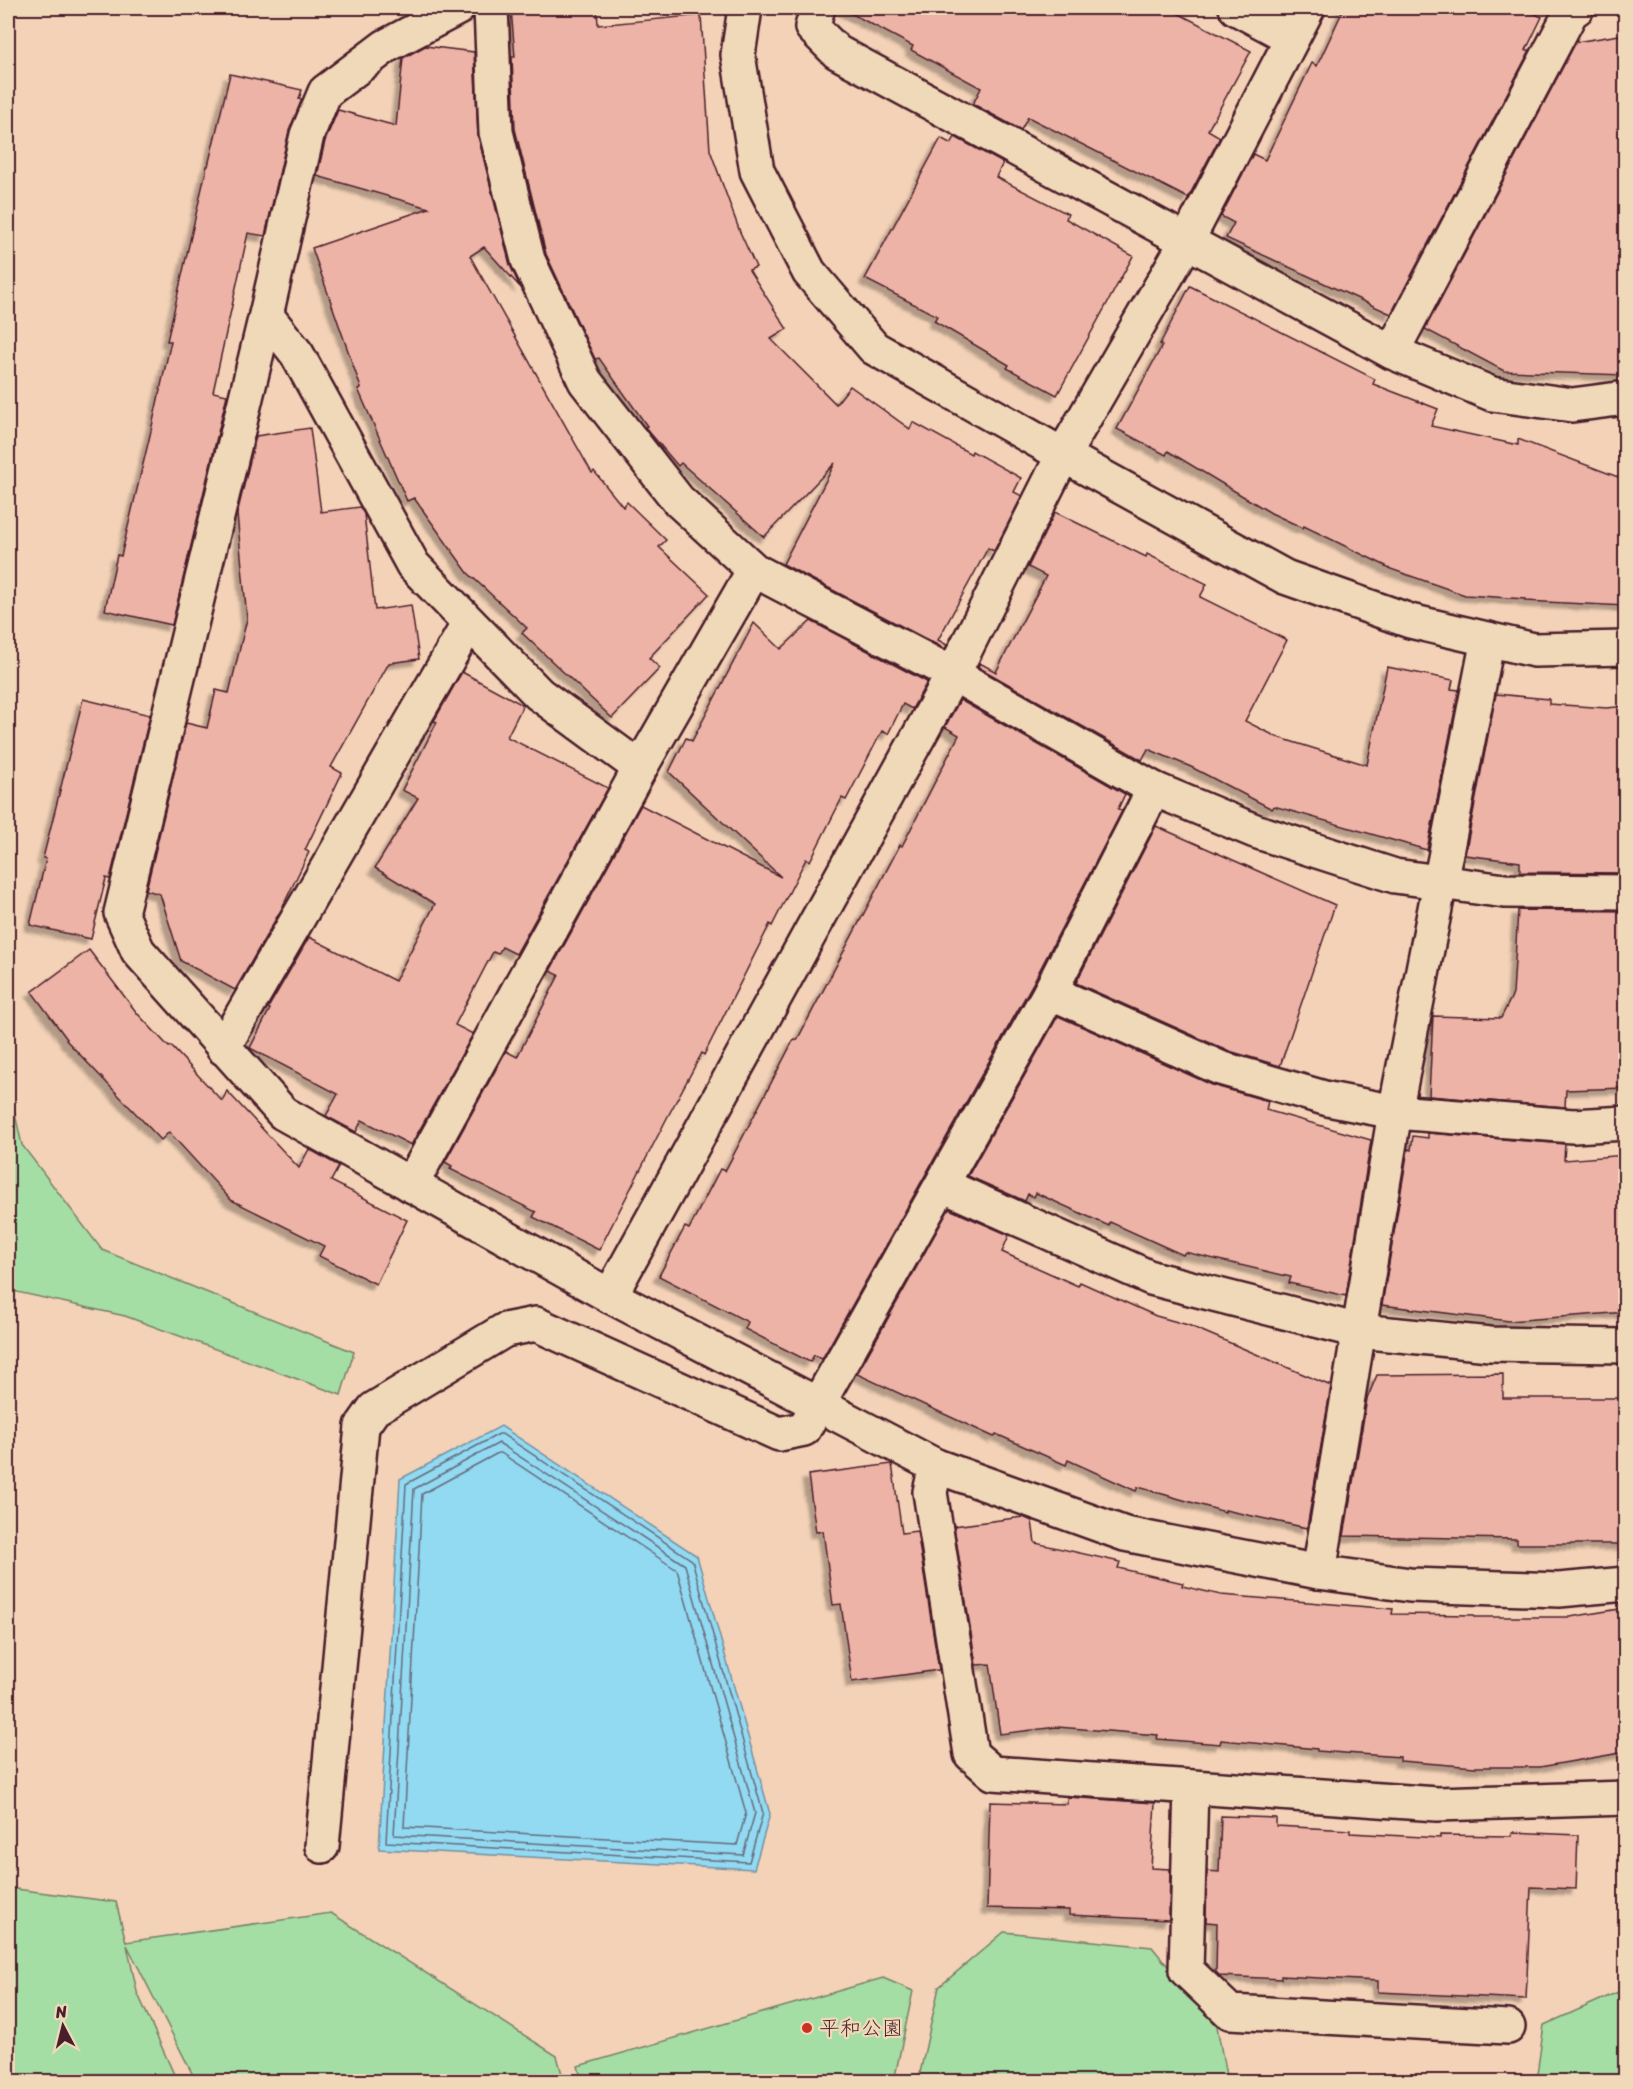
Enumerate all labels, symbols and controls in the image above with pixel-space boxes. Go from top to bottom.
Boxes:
north arrow [33,1996,93,2056]
text: N [53,1996,69,2027]
place label: 平和公園 [819,2009,903,2047]
marker: 平和公園 [800,2021,814,2035]

